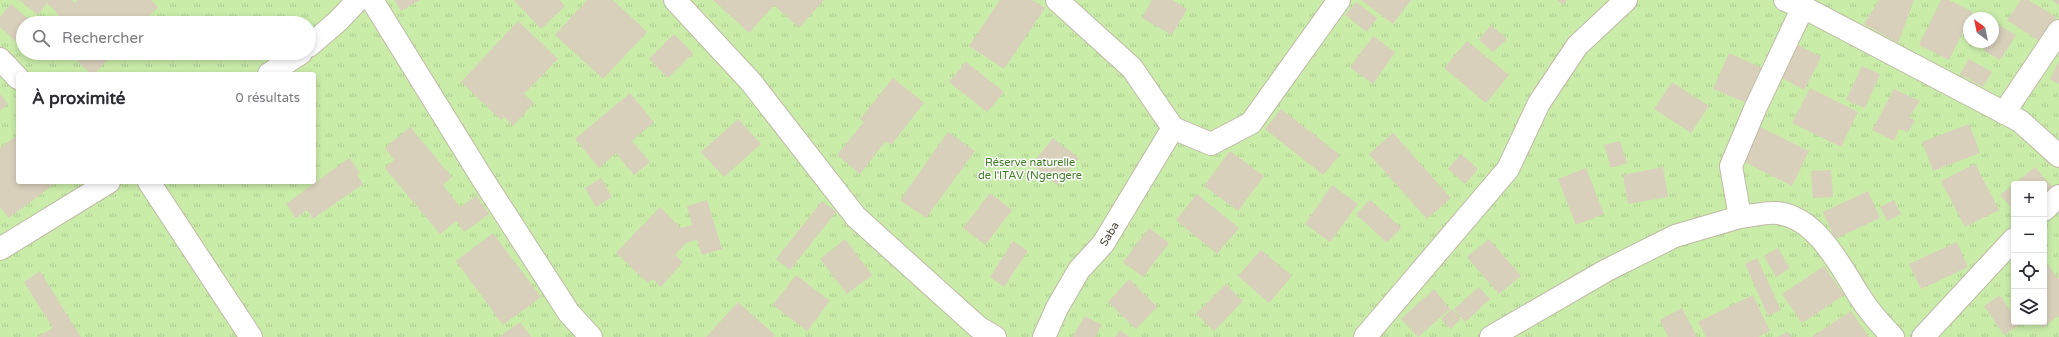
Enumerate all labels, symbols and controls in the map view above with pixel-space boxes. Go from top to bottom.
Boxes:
north arrow [1963,12,1999,48]
search box [16,16,316,60]
icon: search [30,27,52,49]
text: Rechercher [62,29,144,47]
text: À proximité [32,88,125,109]
text: 0 résultats [236,90,300,106]
park label: Réserve naturelle de l'ITAV (Ngengere [978,156,1082,182]
map controls [2011,181,2047,325]
button: + [2011,181,2047,217]
button: − [2011,217,2047,253]
street label: Saba [1097,220,1122,249]
button: locate [2011,253,2047,289]
button: layers [2011,289,2047,325]

